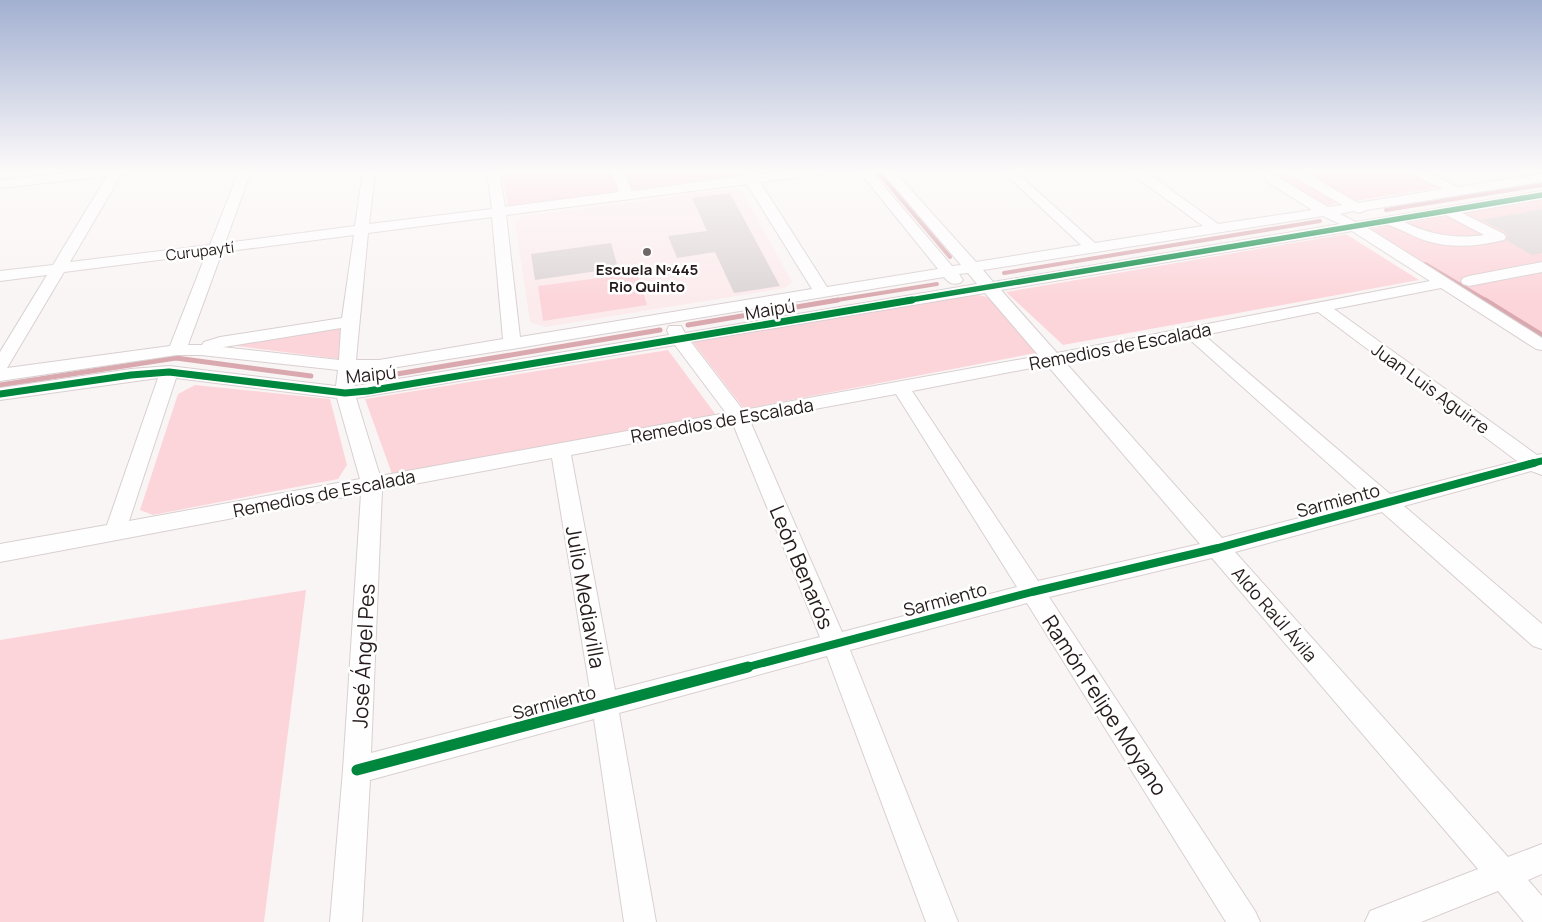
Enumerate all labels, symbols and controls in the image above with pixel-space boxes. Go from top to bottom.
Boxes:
street label: Curupaytí [165,236,236,266]
marker: Escuela Nº445 Rio Quinto [641,246,653,258]
place label: Escuela Nº445 Rio Quinto [596,259,699,297]
street label: Maipú [743,293,797,325]
street label: Remedios de Escalada [1027,317,1213,375]
street label: Juan Luis Aguirre [1367,337,1495,439]
street label: Maipú [345,359,397,389]
street label: Remedios de Escalada [629,392,815,448]
street label: Remedios de Escalada [231,464,417,522]
street label: Sarmiento [1294,477,1382,523]
street label: León Benarós [763,501,841,633]
street label: Julio Mediavilla [560,524,612,670]
street label: Aldo Raúl Ávila [1227,561,1323,667]
street label: Sarmiento [901,576,989,622]
street label: José Ángel Pes [345,583,381,729]
street label: Ramón Felipe Moyano [1036,609,1174,801]
street label: Sarmiento [510,679,598,725]

